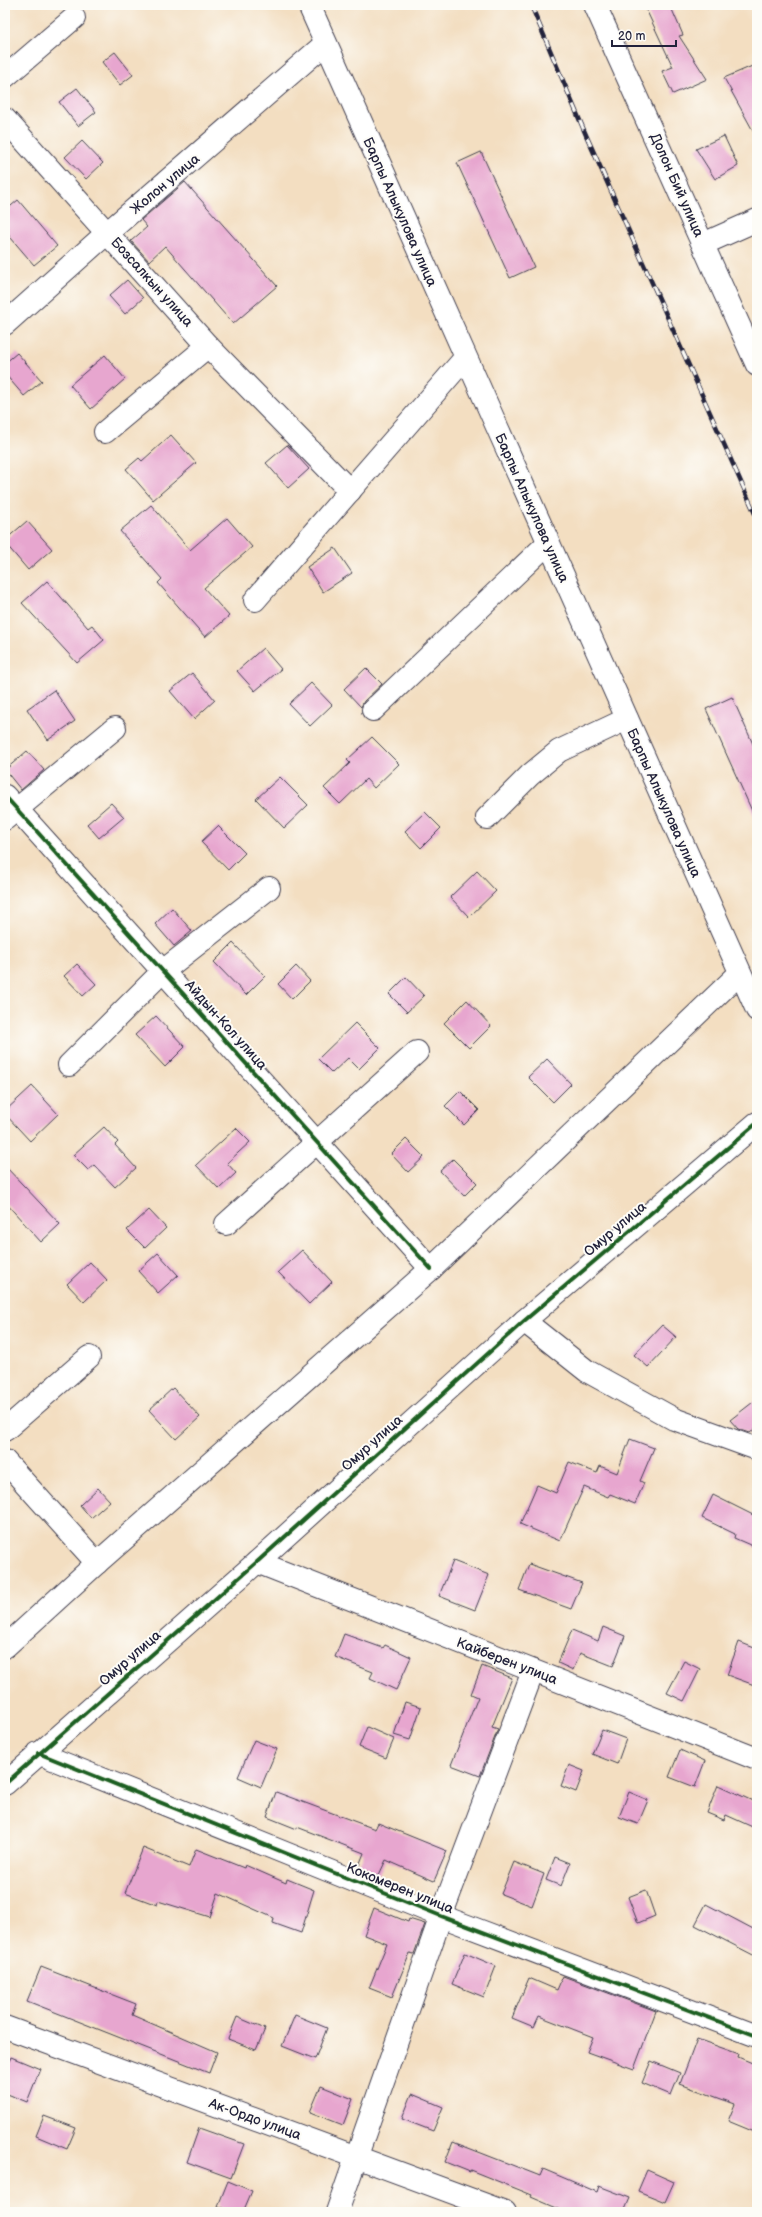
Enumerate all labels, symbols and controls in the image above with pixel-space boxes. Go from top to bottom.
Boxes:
scale bar [612,22,676,48]
text: 20 m [618,29,645,44]
street label: Долон Бий улица [646,130,708,240]
street label: Барпы Алыкулова улица [359,135,441,290]
street label: Жолон улица [127,150,204,218]
street label: Бозсалкын улица [107,234,197,331]
street label: Барпы Алыкулова улица [491,431,573,586]
street label: Барпы Алыкулова улица [623,726,705,881]
street label: Айдын-Кол улица [181,976,271,1074]
street label: Омур улица [580,1198,650,1260]
street label: Омур улица [338,1411,407,1475]
street label: Омур улица [96,1626,165,1689]
street label: Кайберен улица [454,1634,561,1688]
street label: Кокомерен улица [344,1859,457,1918]
street label: Ак-Ордо улица [206,2094,304,2144]

